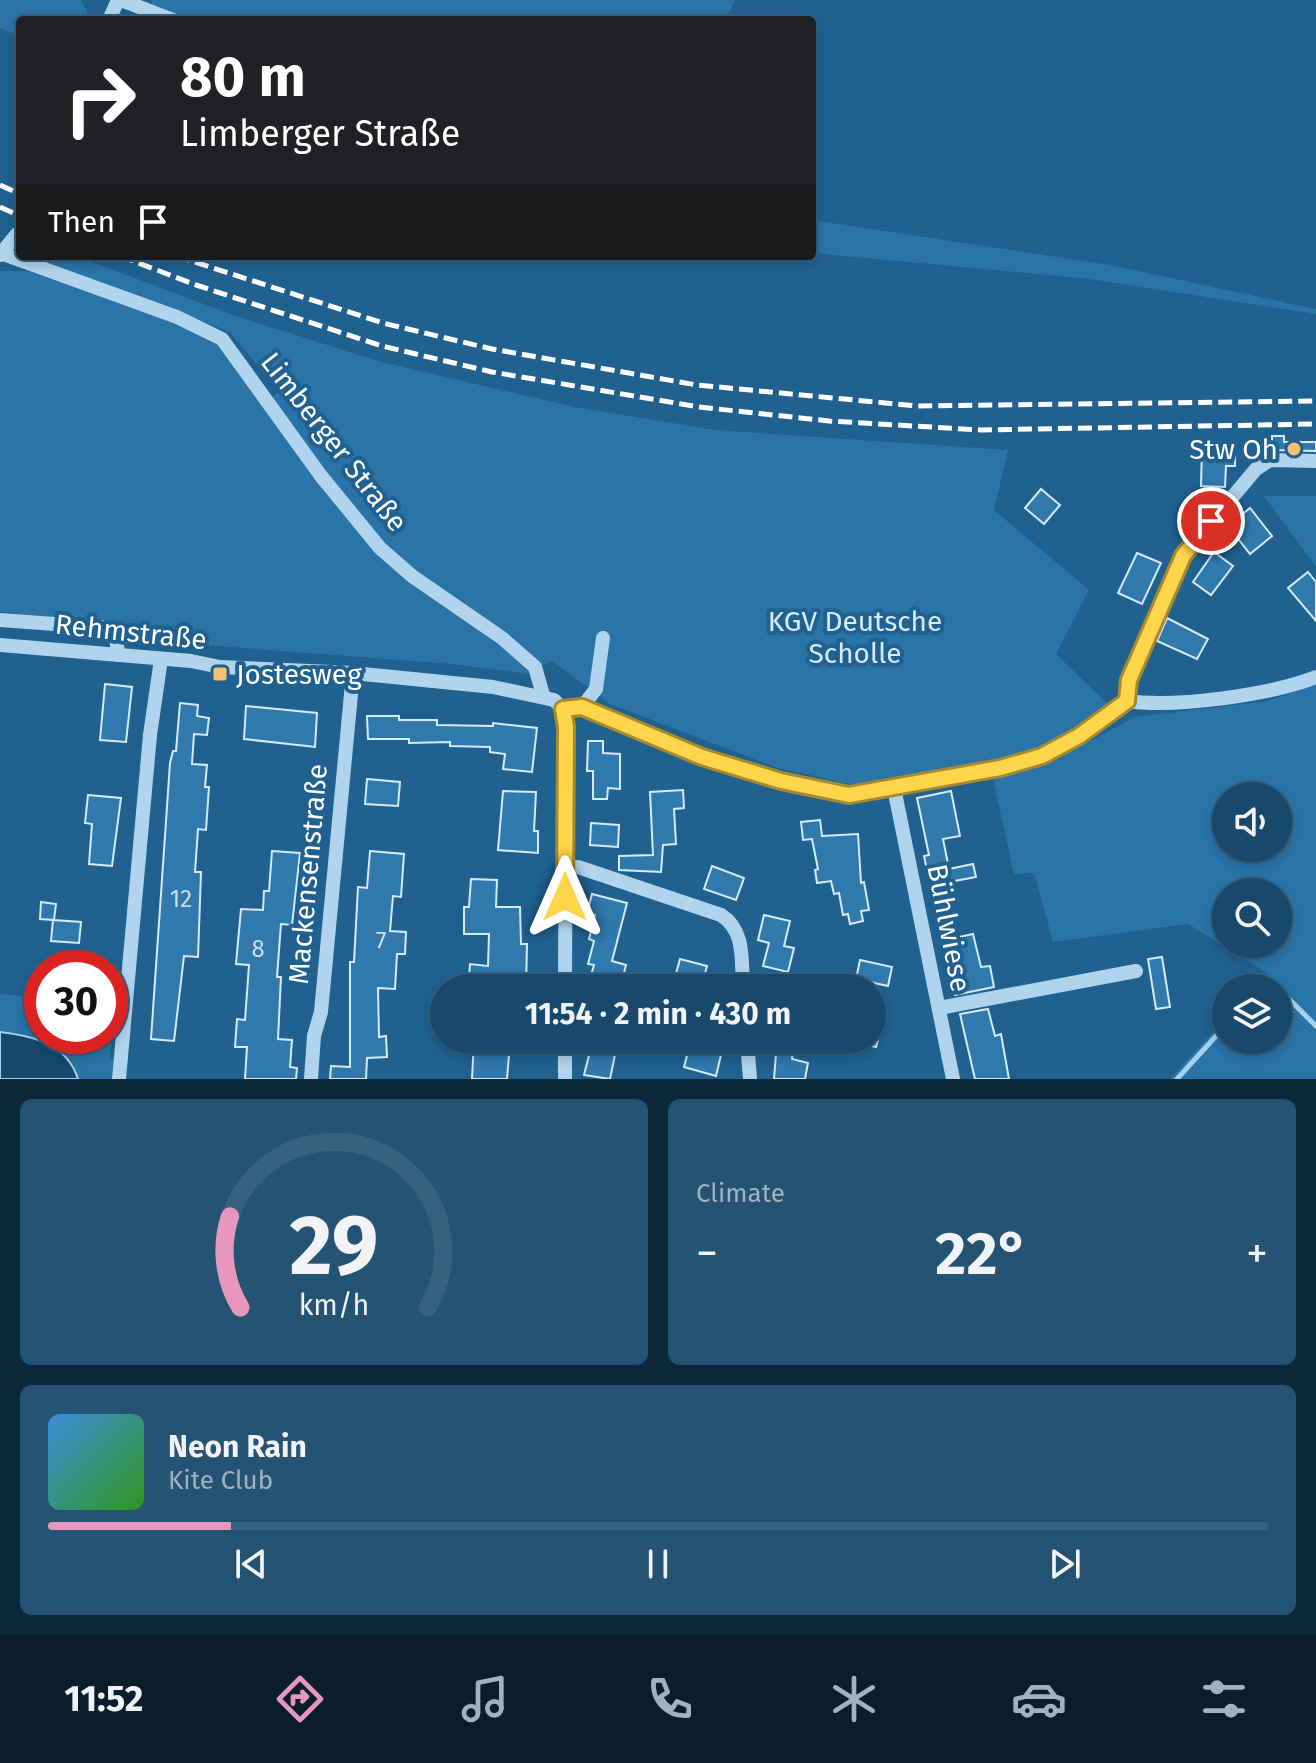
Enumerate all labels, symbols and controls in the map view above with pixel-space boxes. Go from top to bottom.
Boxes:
text: 80 m [180,44,306,111]
icon: right [48,48,152,152]
text: Limberger Straße [180,112,460,156]
icon: arrive [131,200,175,244]
text: Then [48,204,115,240]
street label: Limberger Straße [254,346,414,538]
place label: Stw Oh [1189,433,1278,466]
marker: Stw Oh [1285,440,1303,458]
pin [1177,487,1245,555]
icon: arrive [1189,499,1233,543]
park label: KGV Deutsche Scholle [768,605,942,670]
street label: Rehmstraße [54,608,208,656]
place label: Jostesweg [236,658,362,691]
marker: Jostesweg [211,665,229,683]
street label: Mackensenstraße [282,762,334,986]
map controls [1212,782,1292,1054]
button: sound [1212,782,1292,862]
position arrow [523,855,607,939]
street label: Bühlwiese [920,861,978,995]
button: search [1212,878,1292,958]
house number: 12 [170,885,192,913]
house number: 7 [376,927,386,955]
house number: 8 [251,935,265,963]
speed limit sign: 30 [24,950,128,1054]
button: layers [1212,974,1292,1054]
text: 11:54 · 2 min · 430 m [525,996,791,1032]
text: Climate [696,1178,785,1209]
text: 29 [290,1196,378,1296]
text: 22° [935,1218,1029,1290]
text: − [696,1227,718,1280]
text: + [1246,1227,1268,1280]
text: km/h [299,1288,369,1323]
text: Neon Rain [168,1429,307,1465]
text: Kite Club [168,1465,273,1496]
icon: previous [229,1542,273,1586]
icon: pause [636,1542,680,1586]
icon: next [1043,1542,1087,1586]
icon: directions [272,1671,328,1727]
icon: music [457,1671,513,1727]
icon: phone [642,1671,698,1727]
icon: climate [826,1671,882,1727]
icon: car [1011,1671,1067,1727]
icon: filters [1196,1671,1252,1727]
text: 11:52 [64,1677,143,1721]

